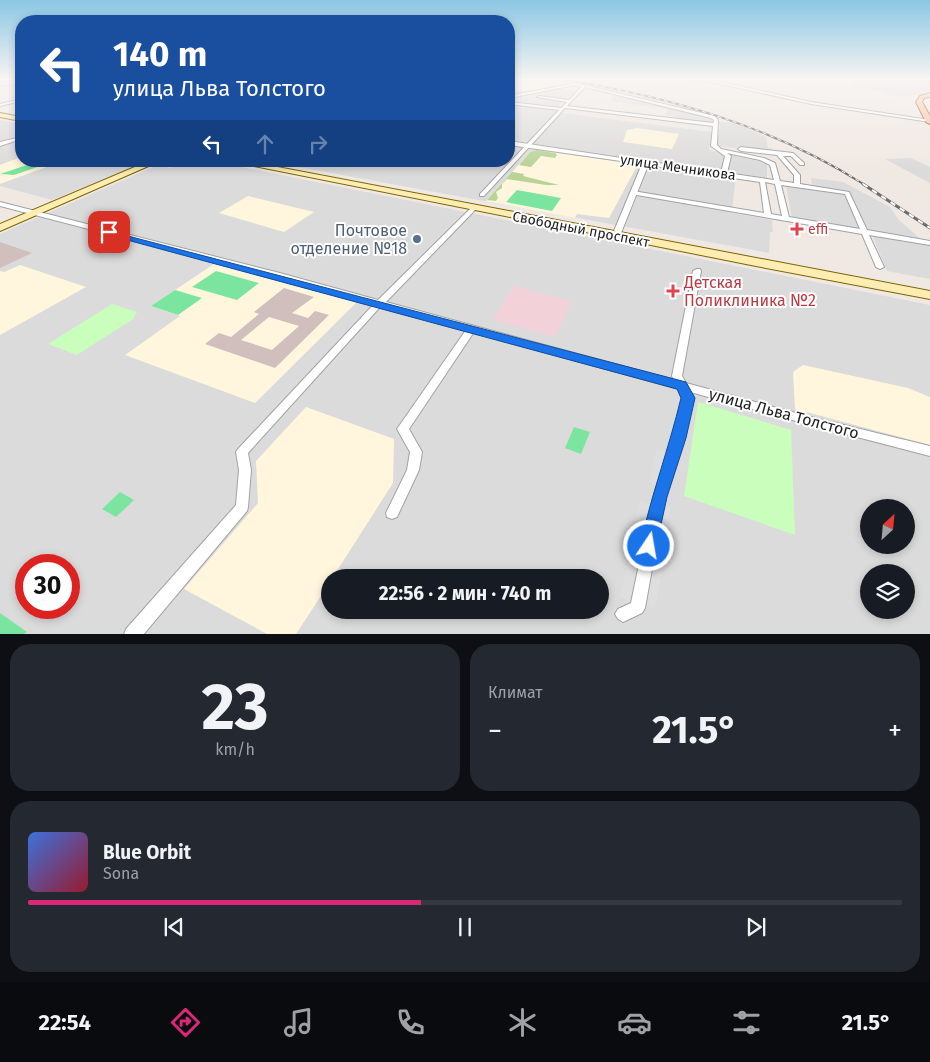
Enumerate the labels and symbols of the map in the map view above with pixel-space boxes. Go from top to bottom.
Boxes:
street label: улица Мечникова [619,151,737,184]
street label: Свободный проспект [511,208,652,251]
pin [88,211,130,253]
place label: Почтовое отделение №18 [291,221,407,258]
place label: effi [808,221,828,238]
marker: effi [790,222,804,236]
marker: Почтовое отделение №18 [411,233,423,245]
place label: Детская Поликлиника №2 [683,273,816,310]
marker: Детская Поликлиника №2 [666,284,680,298]
street label: улица Льва Толстого [707,384,861,443]
north arrow [860,499,915,554]
position arrow [622,519,674,571]
speed limit sign: 30 [15,554,80,619]

